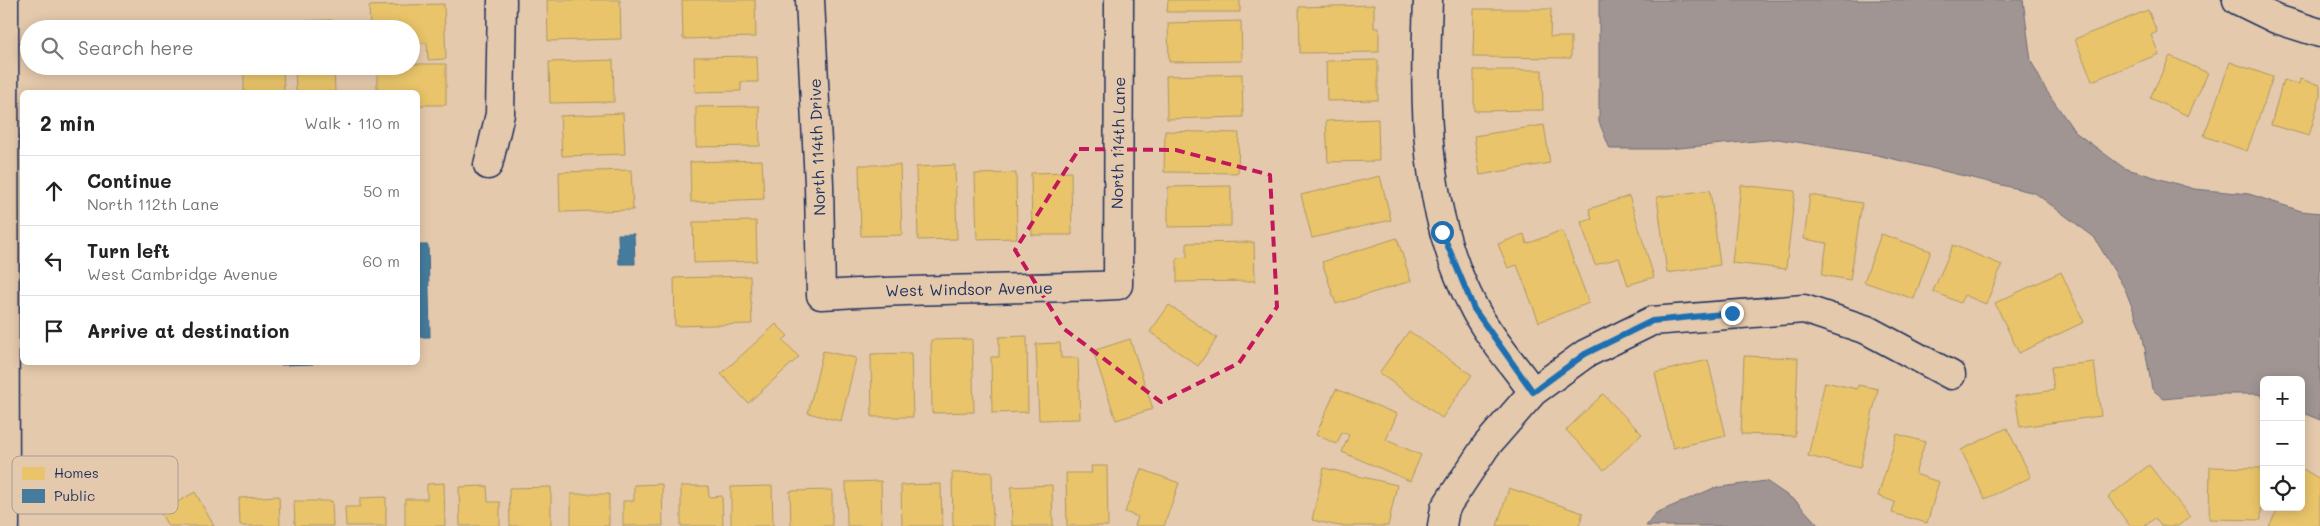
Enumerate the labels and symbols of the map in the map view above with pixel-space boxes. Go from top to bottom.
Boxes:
street label: North 114th Lane [1106,77,1129,209]
street label: North 114th Drive [804,78,829,216]
route start [1431,221,1454,244]
street label: West Windsor Avenue [885,277,1053,300]
route end [1721,302,1744,325]
legend [12,456,178,514]
text: Homes [54,463,99,482]
text: Public [54,486,95,505]

